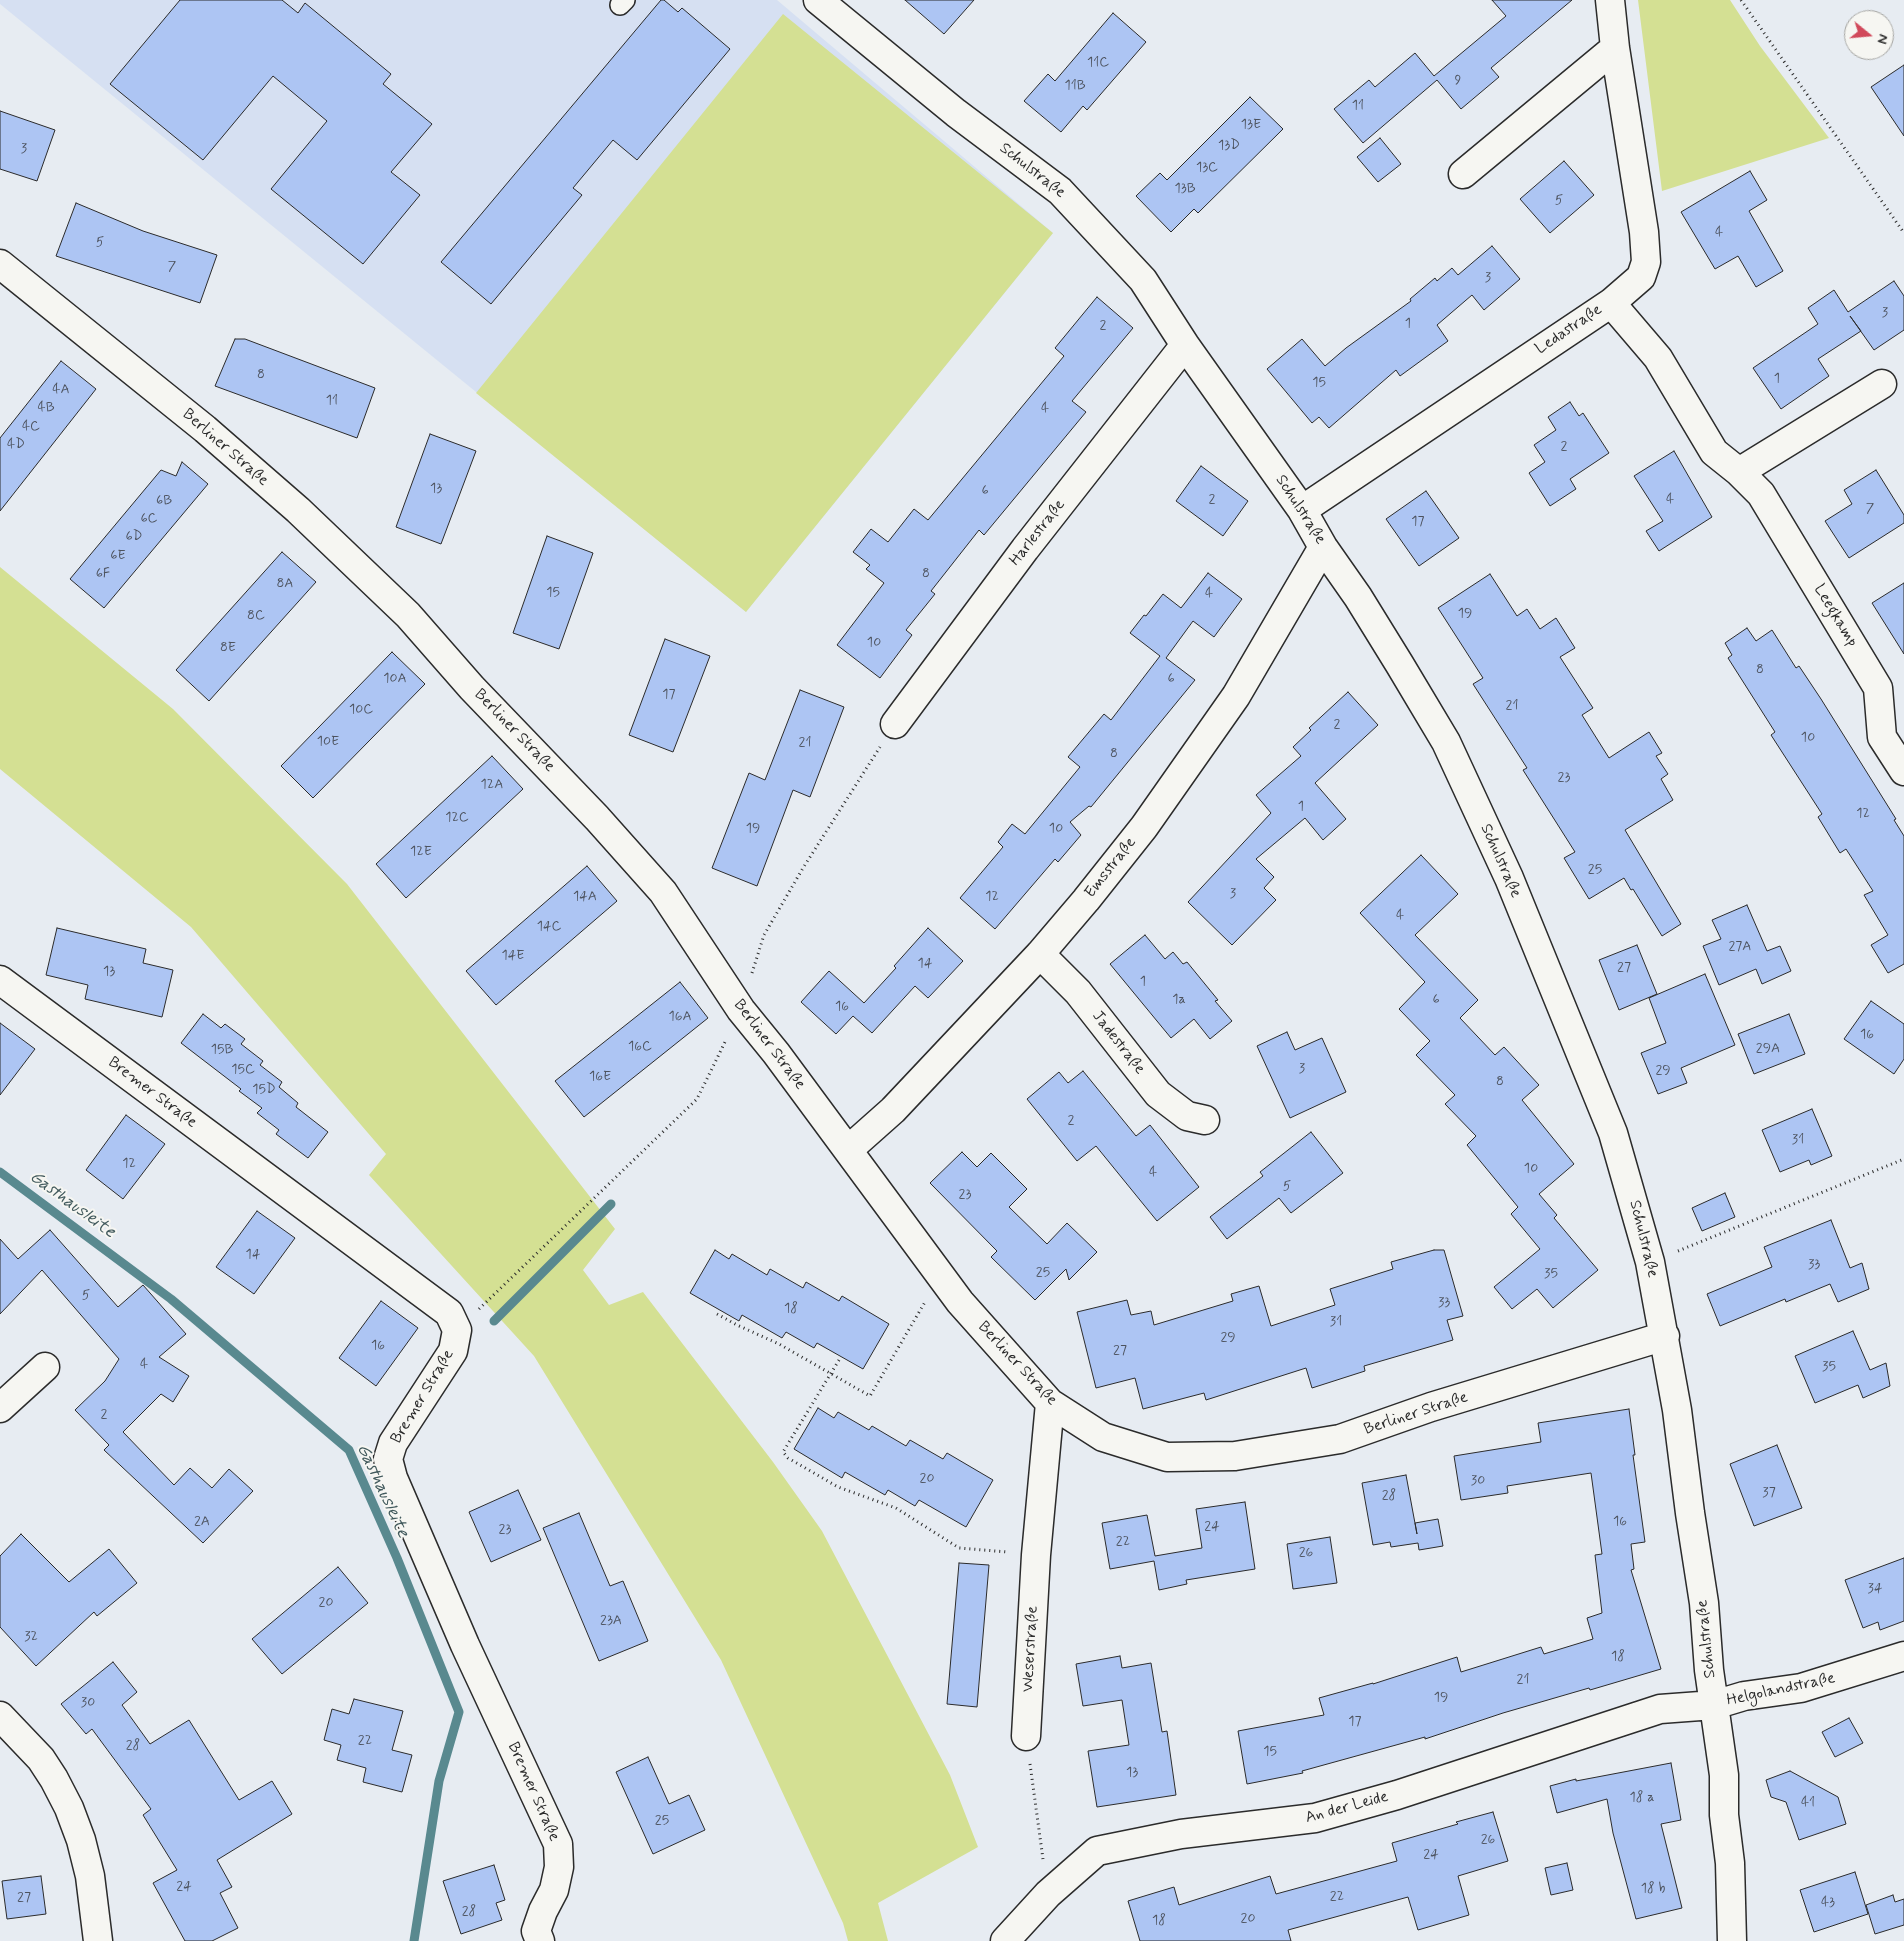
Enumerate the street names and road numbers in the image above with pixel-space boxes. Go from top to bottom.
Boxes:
street label: Schulstraße [995,139,1069,203]
street label: Ledastraße [1532,301,1606,359]
street label: Berliner Straße [178,405,272,491]
street label: Schulstraße [1270,472,1330,548]
street label: Harlestraße [1006,496,1070,570]
street label: Leegkamp [1809,581,1861,651]
street label: Berliner Straße [470,685,558,777]
street label: Schulstraße [1475,821,1525,901]
street label: Emsstraße [1081,834,1141,902]
street label: Berliner Straße [729,996,809,1094]
street label: Jadestraße [1087,1007,1149,1079]
street label: Bremer Straße [104,1053,200,1133]
street label: Schulstraße [1624,1198,1662,1280]
street label: Berliner Straße [973,1318,1061,1410]
street label: Bremer Straße [387,1346,459,1448]
street label: Berliner Straße [1362,1388,1470,1440]
street label: Schulstraße [1693,1599,1721,1679]
street label: Weserstraße [1019,1605,1043,1693]
street label: Helgolandstraße [1725,1669,1837,1711]
street label: Bremer Straße [503,1739,563,1845]
street label: An der Leide [1303,1788,1391,1828]

